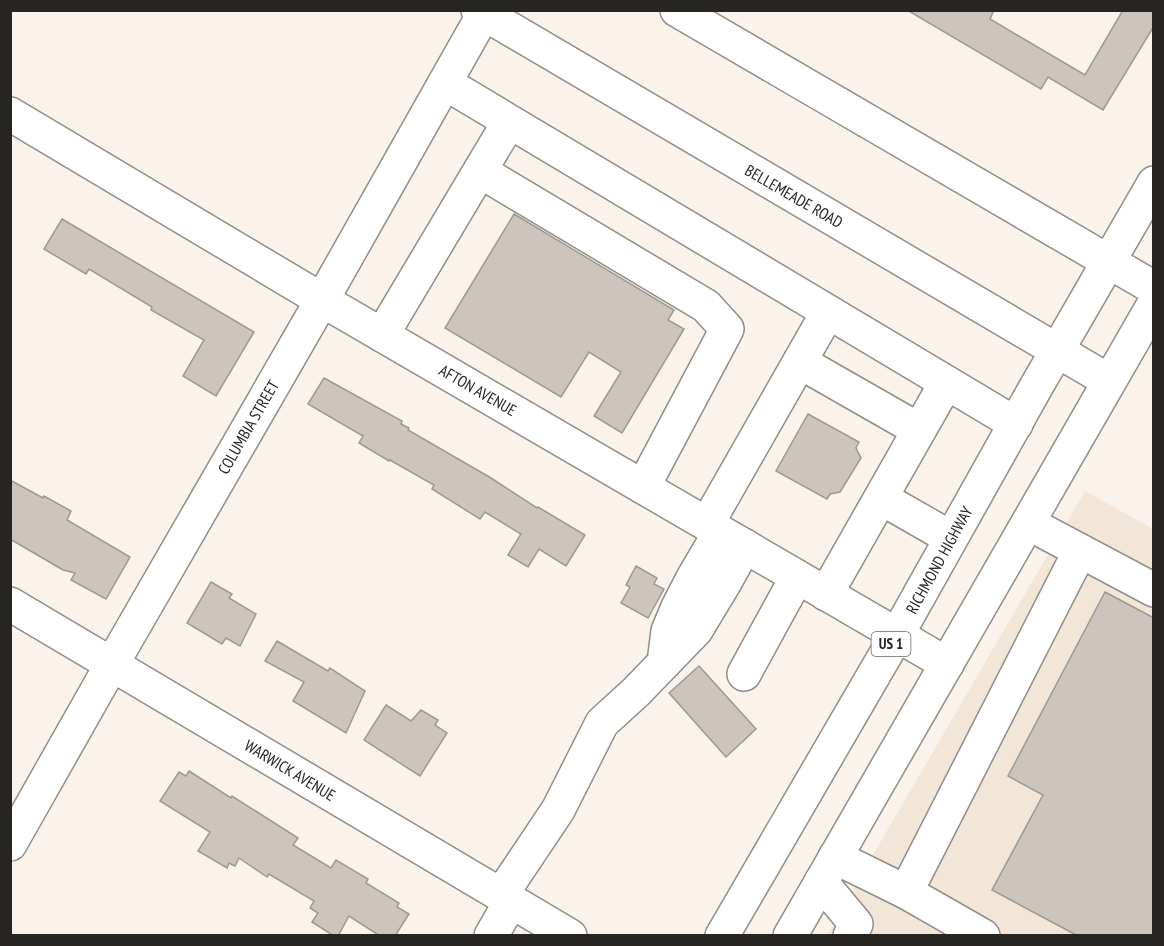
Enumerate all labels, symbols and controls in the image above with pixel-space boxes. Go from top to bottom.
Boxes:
street label: BELLEMEADE ROAD [742,160,846,232]
street label: AFTON AVENUE [436,360,520,420]
street label: COLUMBIA STREET [213,376,283,478]
street label: RICHMOND HIGHWAY [901,502,977,617]
road number: US 1 [872,632,910,656]
street label: WARWICK AVENUE [241,735,339,805]

